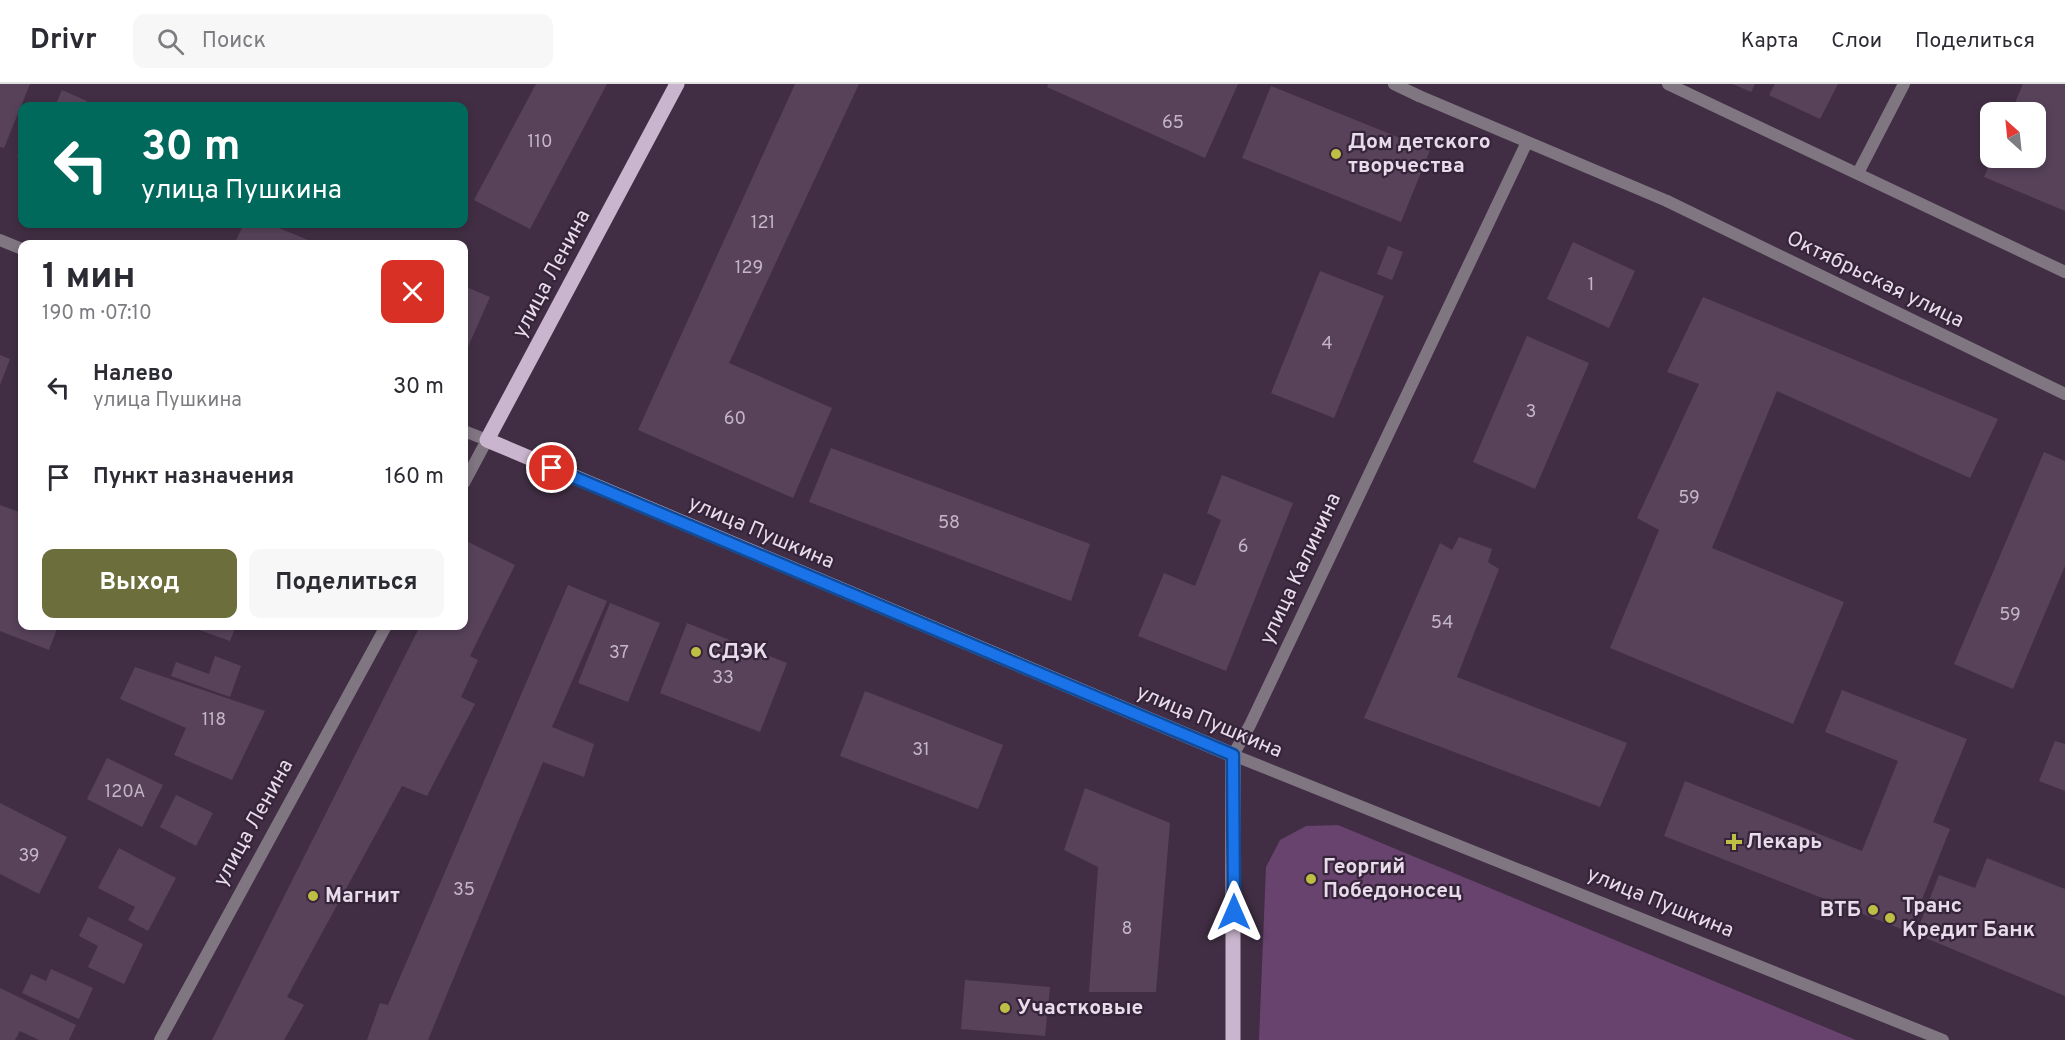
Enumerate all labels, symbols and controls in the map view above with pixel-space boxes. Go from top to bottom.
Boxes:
search box [133,14,553,68]
text: Drivr [30,23,97,59]
icon: search [154,25,187,58]
text: Поиск [202,28,266,55]
text: Карта [1741,28,1798,55]
text: Слои [1831,28,1882,55]
text: Поделиться [1915,28,2035,55]
north arrow [1980,102,2046,168]
map controls [1980,102,2046,168]
house number: 65 [1162,112,1184,135]
text: 30 m [141,122,240,175]
icon: left [42,126,120,204]
place label: Дом детского творчества [1348,129,1491,180]
house number: 110 [528,131,552,154]
marker: Дом детского творчества [1329,147,1343,161]
text: улица Пушкина [141,174,342,208]
street label: улица Ленина [507,205,597,343]
house number: 121 [751,212,775,235]
street label: Октябрьская улица [1782,225,1968,335]
text: 1 мин [42,255,136,301]
house number: 129 [735,257,763,280]
button: close [381,260,444,323]
house number: 1 [1588,274,1594,297]
text: 190 m · 07:10 [42,301,152,327]
house number: 4 [1321,333,1333,356]
text: Налево [93,361,173,388]
icon: left [42,371,75,404]
text: 30 m [393,374,444,401]
text: улица Пушкина [93,388,242,414]
house number: 3 [1526,401,1536,424]
house number: 60 [724,408,746,431]
pin [526,442,577,493]
icon: arrive [535,451,568,484]
icon: arrive [42,461,75,494]
text: Пункт назначения [93,464,294,491]
text: 160 m [385,464,444,491]
house number: 59 [1678,487,1700,510]
street label: улица Калинина [1254,489,1348,649]
street label: улица Пушкина [684,490,838,576]
house number: 58 [938,512,960,535]
house number: 6 [1238,536,1248,559]
button: Выход [42,549,237,618]
button: Поделиться [249,549,444,618]
house number: 59 [1999,604,2021,627]
house number: 54 [1431,612,1453,635]
place label: СДЭК [708,639,768,666]
house number: 37 [609,642,629,665]
marker: СДЭК [689,645,703,659]
house number: 33 [712,667,734,690]
street label: улица Пушкина [1132,679,1286,765]
house number: 118 [202,709,226,732]
house number: 31 [912,739,930,762]
street label: улица Ленина [208,754,300,892]
house number: 120А [105,781,145,804]
place label: Лекарь [1746,829,1822,856]
marker: Лекарь [1727,835,1741,849]
house number: 39 [18,845,40,868]
place label: Георгий Победоносец [1323,854,1462,905]
street label: улица Пушкина [1582,861,1738,945]
marker: Георгий Победоносец [1304,872,1318,886]
house number: 35 [453,879,475,902]
position arrow [1202,880,1266,944]
place label: Магнит [325,883,400,910]
marker: Магнит [306,889,320,903]
place label: Транс Кредит Банк [1902,893,2035,944]
place label: ВТБ [1820,897,1861,924]
marker: ВТБ [1866,903,1880,917]
marker: Транс Кредит Банк [1883,911,1897,925]
house number: 8 [1122,918,1133,941]
place label: Участковые [1017,995,1143,1022]
marker: Участковые [998,1001,1012,1015]

